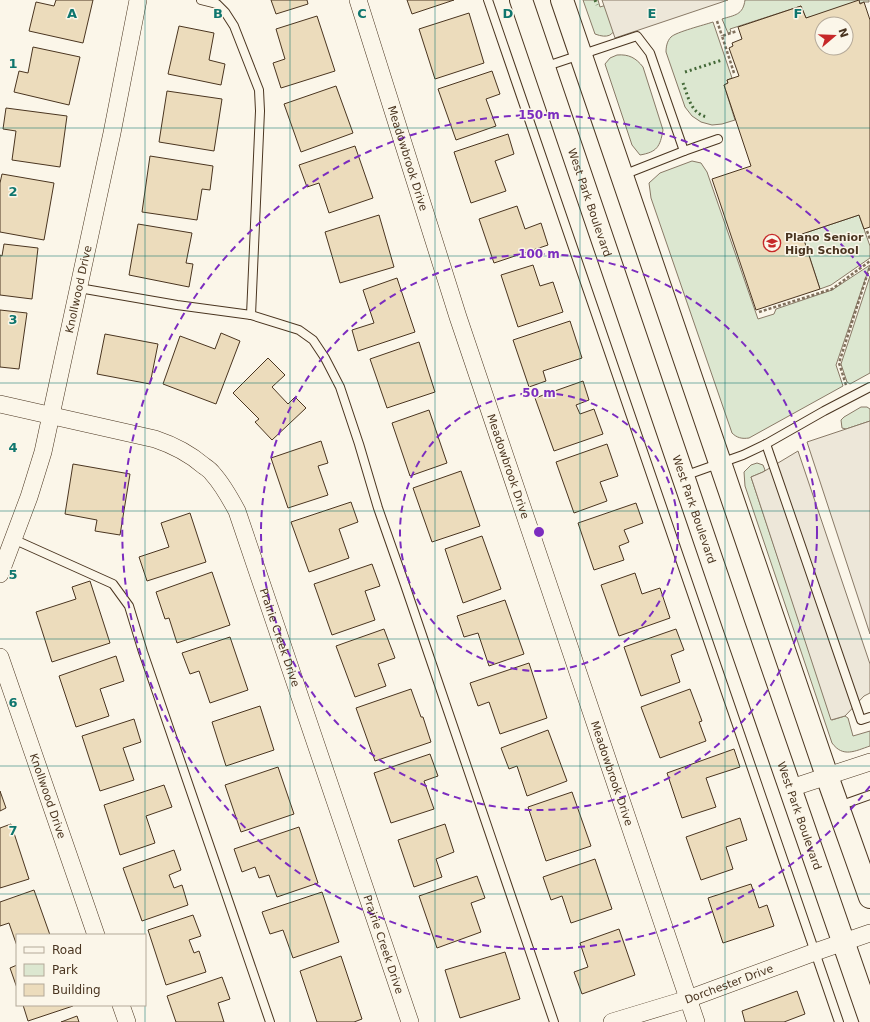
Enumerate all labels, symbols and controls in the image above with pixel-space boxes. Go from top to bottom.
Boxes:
text: A [67,6,77,21]
text: B [213,6,223,21]
text: C [357,6,367,21]
text: D [503,6,514,21]
text: E [648,6,656,21]
text: F [794,6,802,21]
north arrow [814,16,854,56]
text: N [835,26,851,39]
text: 1 [8,56,18,71]
street label: Meadowbrook Drive [385,104,430,213]
text: 150 m [518,108,560,122]
street label: West Park Boulevard [565,147,614,259]
text: 2 [8,184,18,199]
place label: Plano Senior High School [785,231,864,257]
school or university icon: Plano Senior High School [762,233,782,253]
street label: Knollwood Drive [63,244,95,334]
text: 100 m [518,247,560,261]
text: 3 [8,312,18,327]
text: 50 m [522,386,556,400]
street label: Meadowbrook Drive [484,412,532,521]
text: 4 [8,440,18,455]
street label: West Park Boulevard [669,454,718,565]
centre of rings [532,525,546,539]
text: 5 [8,567,18,582]
street label: Prairie Creek Drive [257,587,302,689]
text: 6 [8,695,18,710]
street label: Meadowbrook Drive [588,719,635,828]
street label: Knollwood Drive [27,752,68,841]
street label: West Park Boulevard [774,760,824,872]
text: 7 [8,823,18,838]
street label: Prairie Creek Drive [360,893,406,996]
legend [16,934,146,1006]
text: Road [52,943,82,957]
street label: Dorchester Drive [683,962,775,1007]
text: Park [52,963,78,977]
text: Building [52,983,101,997]

